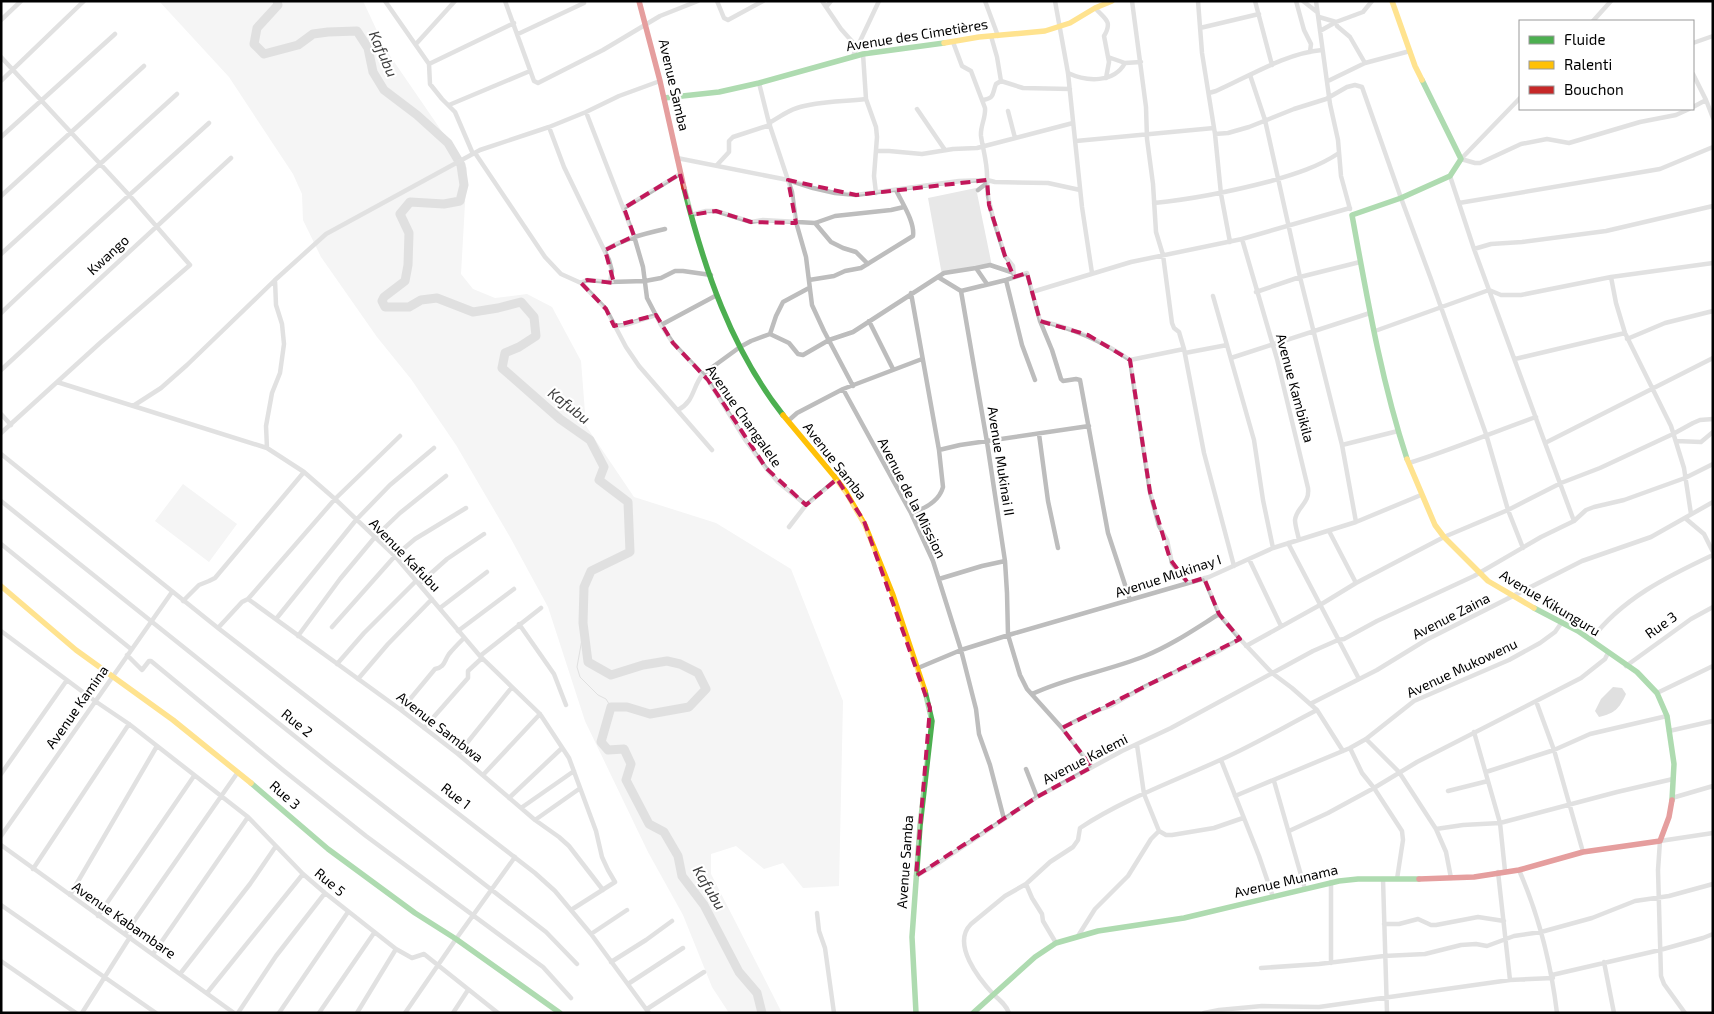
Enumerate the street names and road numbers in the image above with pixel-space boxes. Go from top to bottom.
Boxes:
street label: Avenue des Cimetières [845,15,989,54]
street label: Avenue Samba [656,37,693,132]
street label: Kwango [83,231,132,278]
street label: Avenue Kambikila [1273,332,1318,444]
street label: Avenue Changalele [703,361,786,470]
street label: Avenue Mukinai II [984,405,1019,517]
street label: Avenue Samba [800,419,871,503]
street label: Avenue de la Mission [875,435,950,561]
street label: Avenue Kafubu [366,514,445,595]
street label: Avenue Mukinay I [1113,550,1223,601]
street label: Avenue Kikunguru [1497,566,1604,639]
street label: Avenue Zaina [1409,589,1492,642]
street label: Rue 3 [1641,608,1680,642]
street label: Avenue Mukowenu [1404,634,1520,701]
street label: Avenue Kamina [42,662,112,752]
street label: Avenue Sambwa [394,688,487,766]
street label: Rue 2 [278,705,316,740]
street label: Avenue Kalemi [1039,730,1130,787]
street label: Rue 3 [267,777,304,813]
street label: Rue 1 [438,779,474,812]
street label: Avenue Samba [893,815,916,909]
street label: Avenue Munama [1232,860,1339,901]
street label: Rue 5 [312,864,349,899]
street label: Avenue Kabambare [69,877,179,962]

